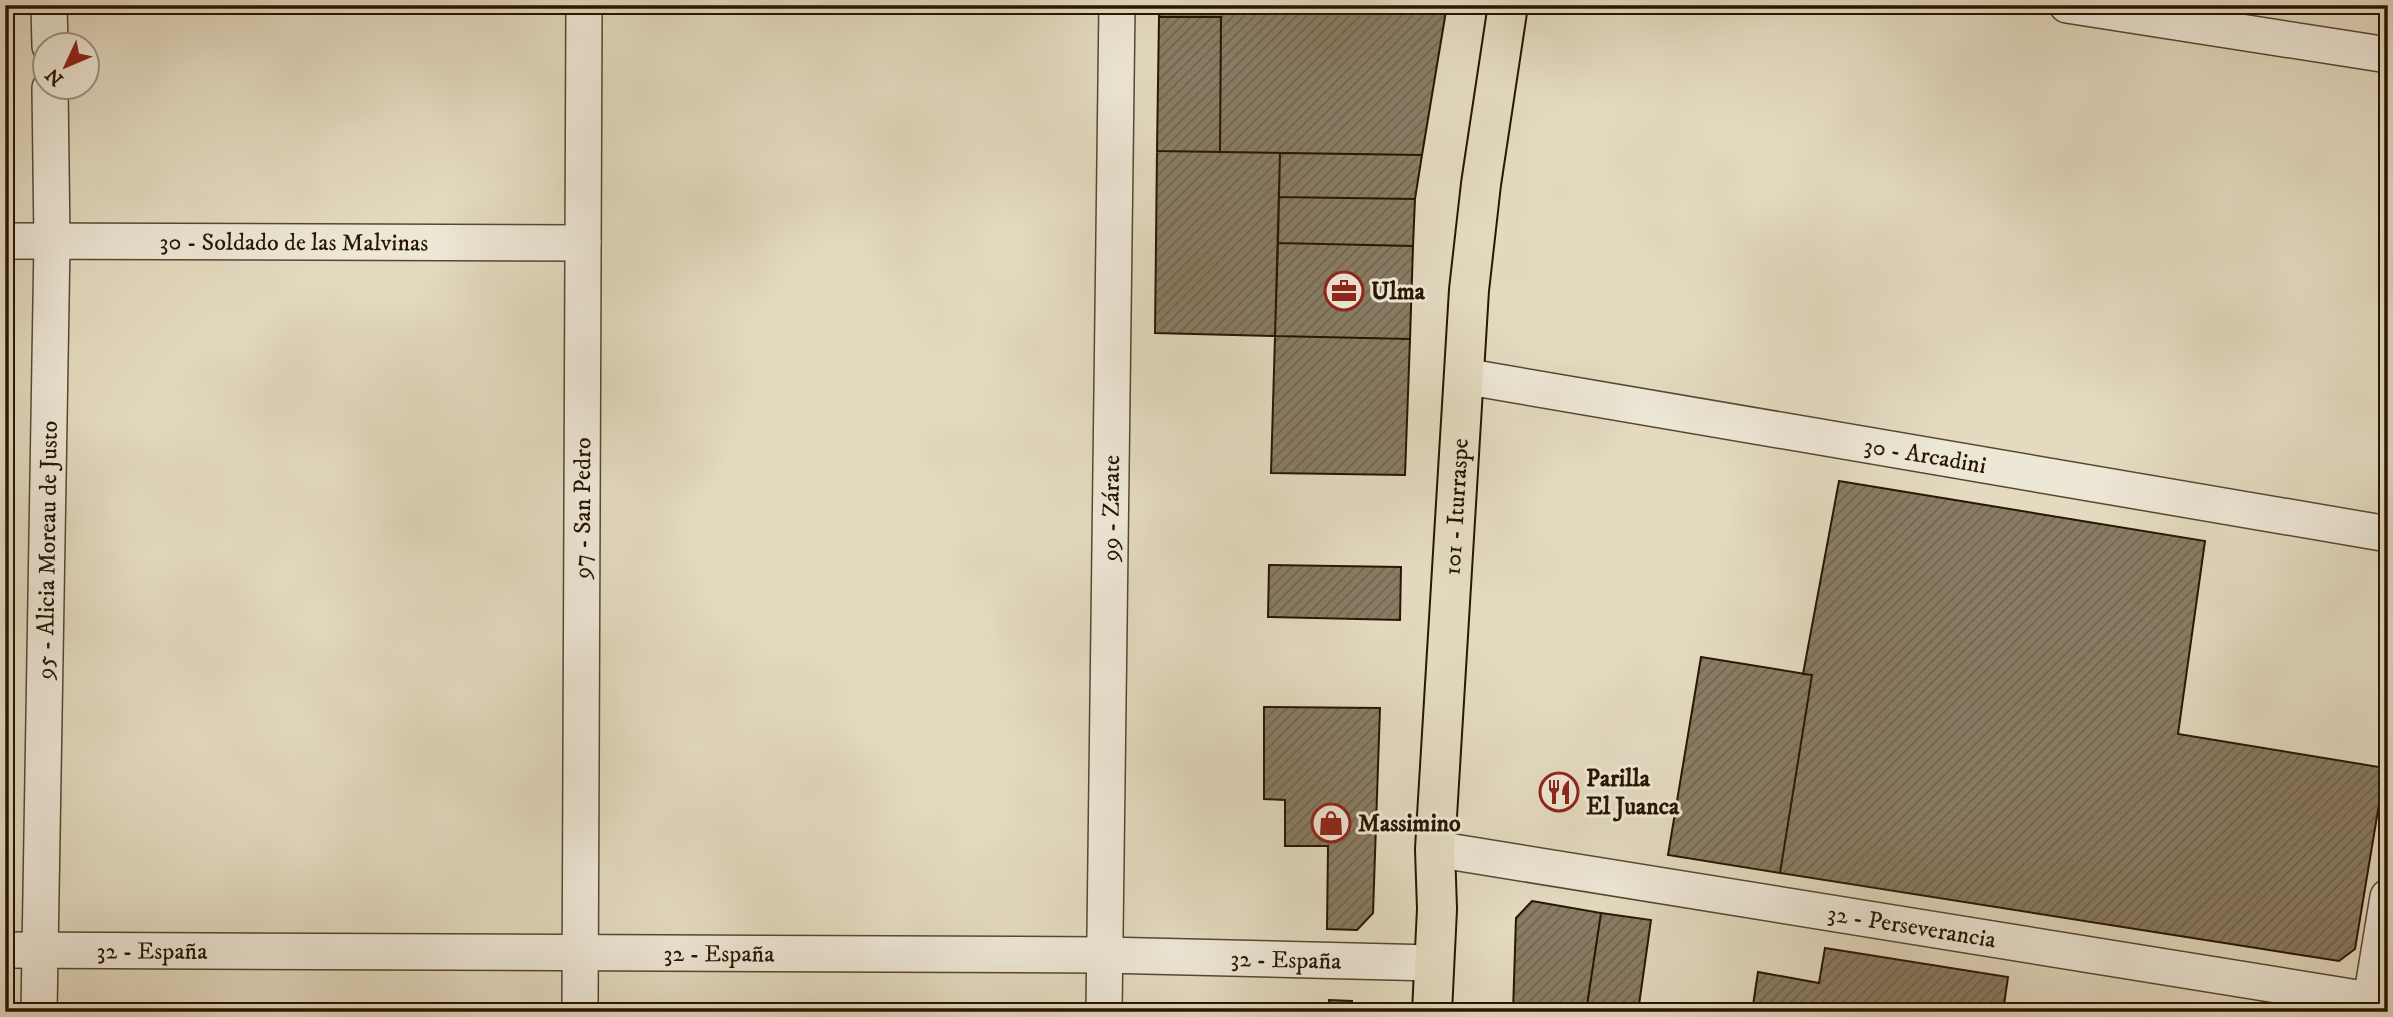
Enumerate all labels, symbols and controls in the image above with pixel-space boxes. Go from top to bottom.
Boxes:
north arrow [32,32,102,102]
text: N [41,63,69,90]
street label: 30 - Soldado de las Malvinas [160,228,428,258]
office icon: Ulma [1323,270,1365,312]
place label: Ulma [1371,277,1426,307]
street label: 95 - Alicia Moreau de Justo [31,420,65,681]
street label: 30 - Arcadini [1862,431,1989,481]
street label: 97 - San Pedro [568,437,598,580]
street label: 101 - Iturraspe [1438,437,1476,576]
street label: 99 - Zárate [1096,455,1127,562]
place label: Parilla El Juanca [1586,764,1680,822]
restaurant icon: Parilla El Juanca [1538,771,1580,813]
shop icon: Massimino [1310,802,1352,844]
place label: Massimino [1358,809,1461,839]
street label: 32 - Perseverancia [1825,899,1999,956]
street label: 32 - España [97,936,208,967]
street label: 32 - España [664,939,775,970]
street label: 32 - España [1230,944,1342,977]

